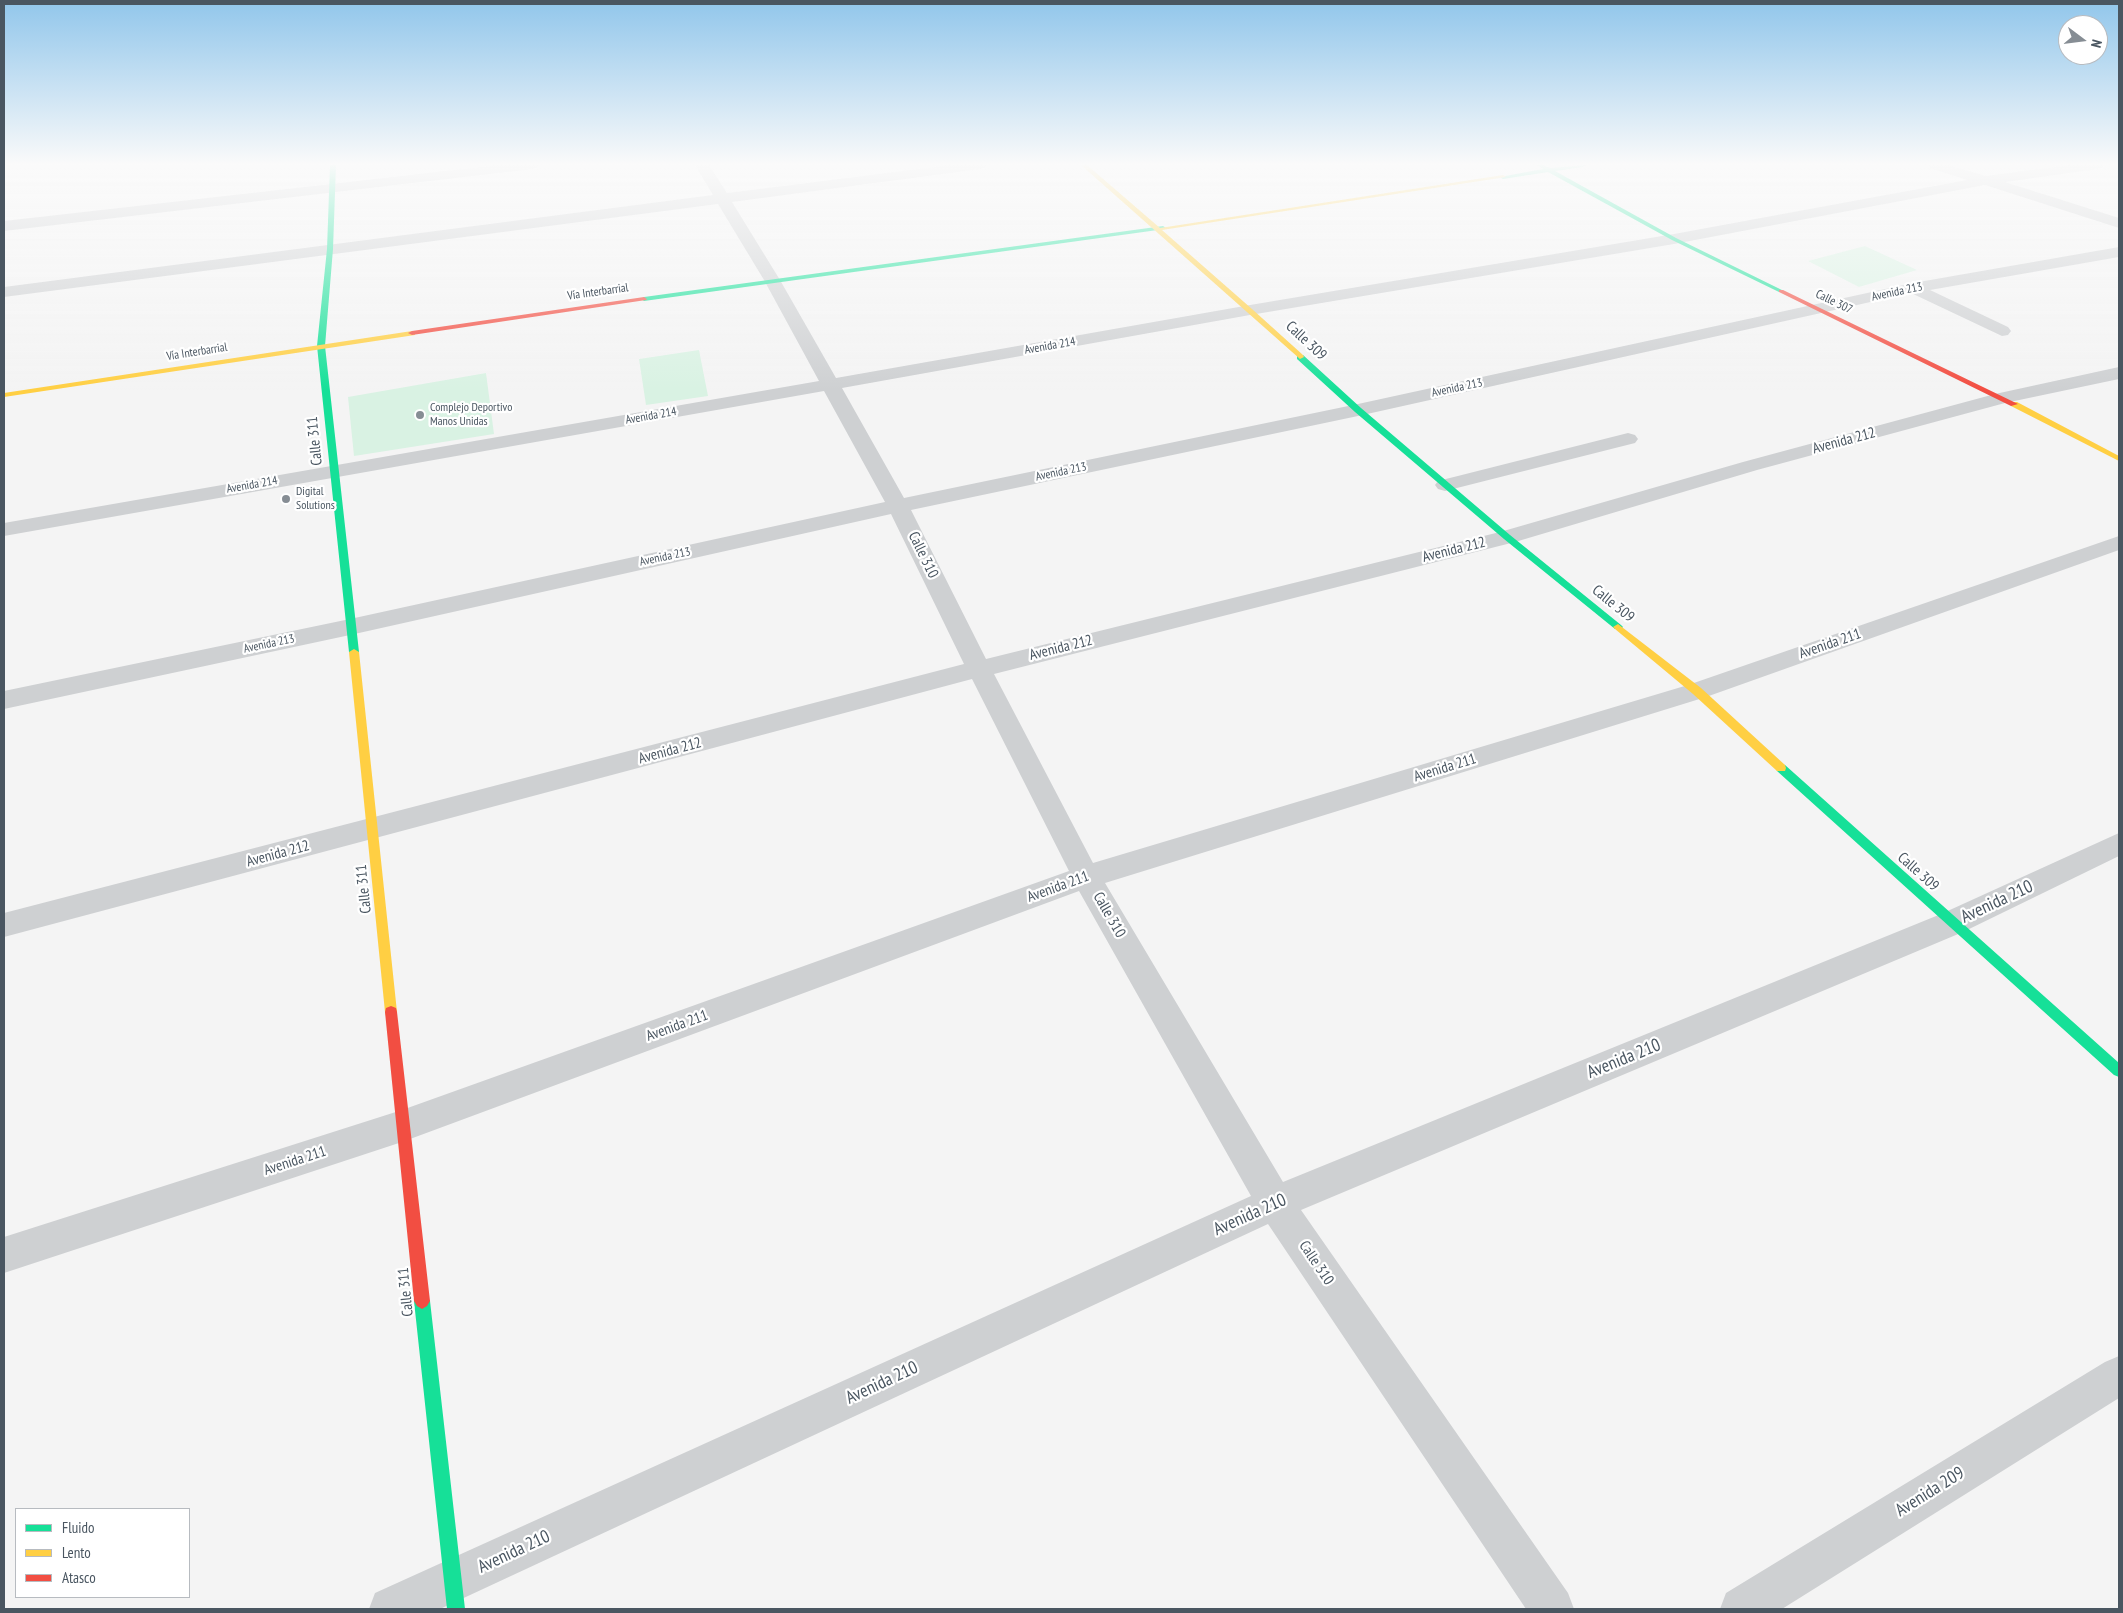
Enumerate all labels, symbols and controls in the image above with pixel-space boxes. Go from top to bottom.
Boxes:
north arrow [2058,15,2108,65]
text: N [2087,38,2106,50]
street label: Avenida 213 [1870,280,1924,304]
street label: Vía Interbarrial [567,281,629,303]
street label: Calle 307 [1813,287,1855,317]
street label: Calle 309 [1282,318,1330,364]
street label: Avenida 214 [1023,334,1077,358]
street label: Vía Interbarrial [166,340,228,364]
street label: Avenida 213 [1430,376,1484,400]
place label: Complejo Deportivo Manos Unidas [430,401,512,429]
street label: Avenida 214 [624,404,678,428]
marker: Complejo Deportivo Manos Unidas [414,409,426,421]
street label: Calle 311 [303,416,327,466]
street label: Avenida 212 [1811,424,1877,458]
street label: Avenida 213 [1034,460,1088,484]
street label: Avenida 214 [225,473,279,497]
place label: Digital Solutions [296,485,335,513]
marker: Digital Solutions [280,493,292,505]
street label: Calle 310 [904,529,942,581]
street label: Avenida 212 [1421,533,1487,567]
street label: Avenida 213 [638,545,692,569]
street label: Calle 309 [1588,581,1638,627]
street label: Avenida 211 [1797,625,1863,663]
street label: Avenida 212 [1028,631,1094,665]
street label: Avenida 213 [242,632,296,656]
street label: Avenida 212 [637,734,703,768]
street label: Avenida 211 [1412,750,1478,786]
street label: Avenida 212 [245,837,311,871]
street label: Calle 309 [1894,849,1942,895]
street label: Calle 311 [352,864,376,914]
street label: Avenida 211 [1025,868,1091,906]
street label: Avenida 210 [1957,876,2037,928]
street label: Calle 310 [1089,889,1129,941]
street label: Avenida 211 [644,1007,710,1045]
street label: Avenida 210 [1584,1035,1664,1083]
street label: Avenida 211 [262,1142,328,1180]
street label: Avenida 210 [1210,1189,1290,1241]
street label: Calle 310 [1295,1238,1337,1288]
street label: Calle 311 [394,1267,418,1317]
street label: Avenida 210 [842,1357,922,1409]
street label: Avenida 209 [1892,1462,1968,1522]
legend [15,1508,190,1598]
text: Fluido [62,1518,94,1537]
street label: Avenida 210 [474,1526,554,1578]
text: Lento [62,1543,91,1562]
text: Atasco [62,1568,96,1587]

